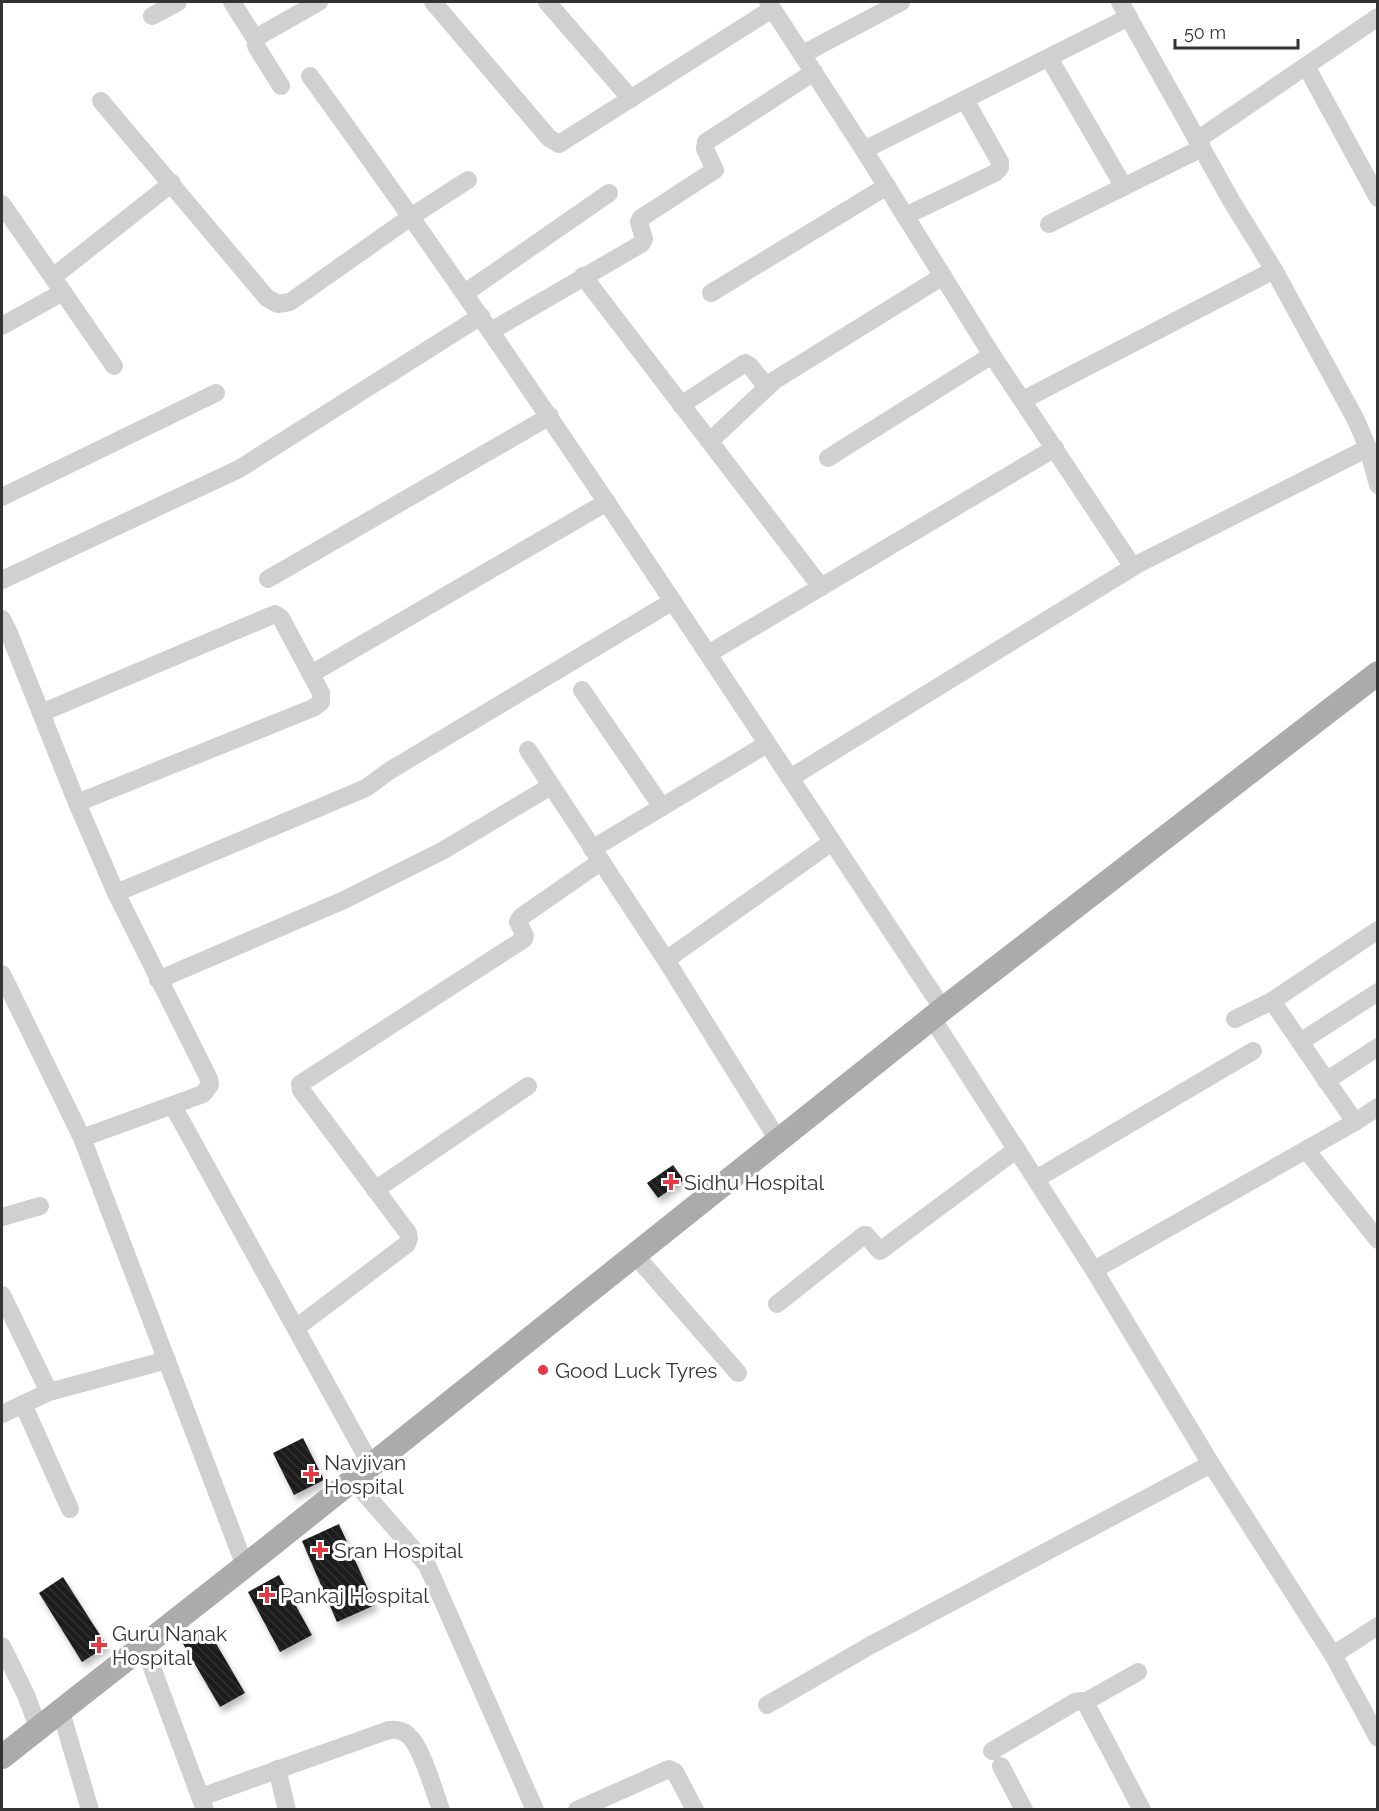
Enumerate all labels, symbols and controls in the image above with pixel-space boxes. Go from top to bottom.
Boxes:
scale bar [1175,12,1298,50]
text: 50 m [1184,22,1226,43]
place label: Sidhu Hospital [684,1170,824,1195]
marker: Sidhu Hospital [662,1173,680,1191]
place label: Good Luck Tyres [555,1358,718,1383]
marker: Good Luck Tyres [536,1363,550,1377]
place label: Navjivan Hospital [324,1450,406,1499]
marker: Navjivan Hospital [302,1465,320,1483]
place label: Sran Hospital [334,1538,463,1563]
marker: Sran Hospital [311,1541,329,1559]
place label: Pankaj Hospital [280,1583,429,1608]
marker: Pankaj Hospital [258,1586,276,1604]
place label: Guru Nanak Hospital [112,1621,227,1670]
marker: Guru Nanak Hospital [90,1636,108,1654]

